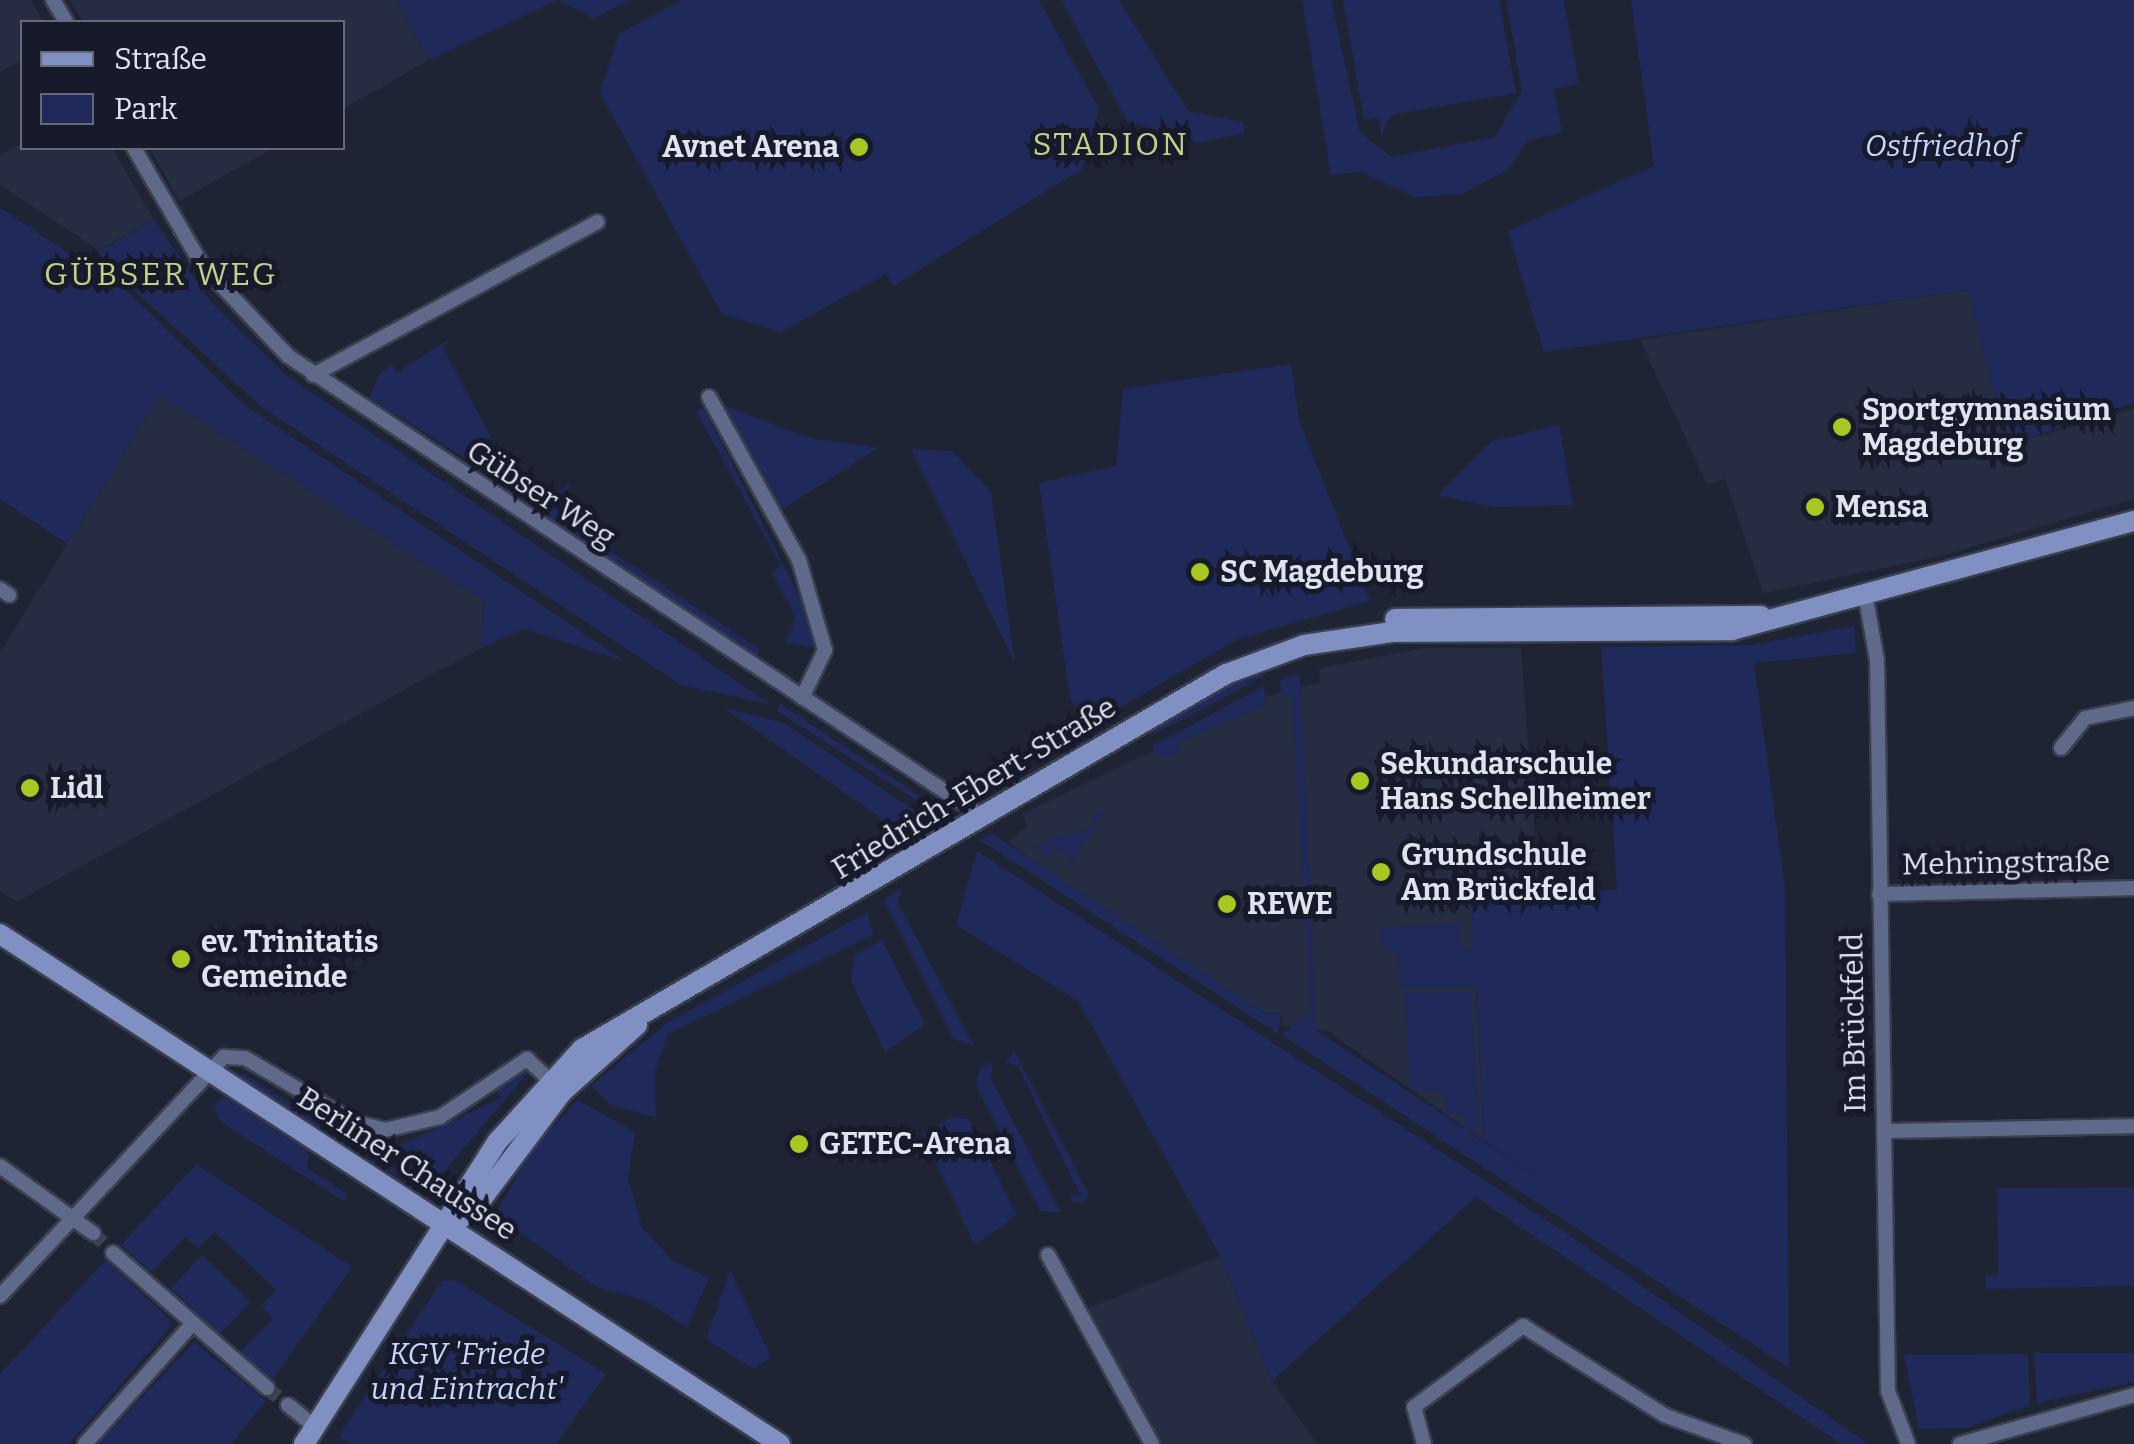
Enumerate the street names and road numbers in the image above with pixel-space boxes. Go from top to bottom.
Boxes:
street label: Gübser Weg [460,433,622,555]
street label: Friedrich-Ebert-Straße [826,689,1122,887]
street label: Mehringstraße [1902,843,2110,883]
street label: Im Brückfeld [1834,933,1874,1113]
street label: Berliner Chaussee [291,1080,523,1248]

